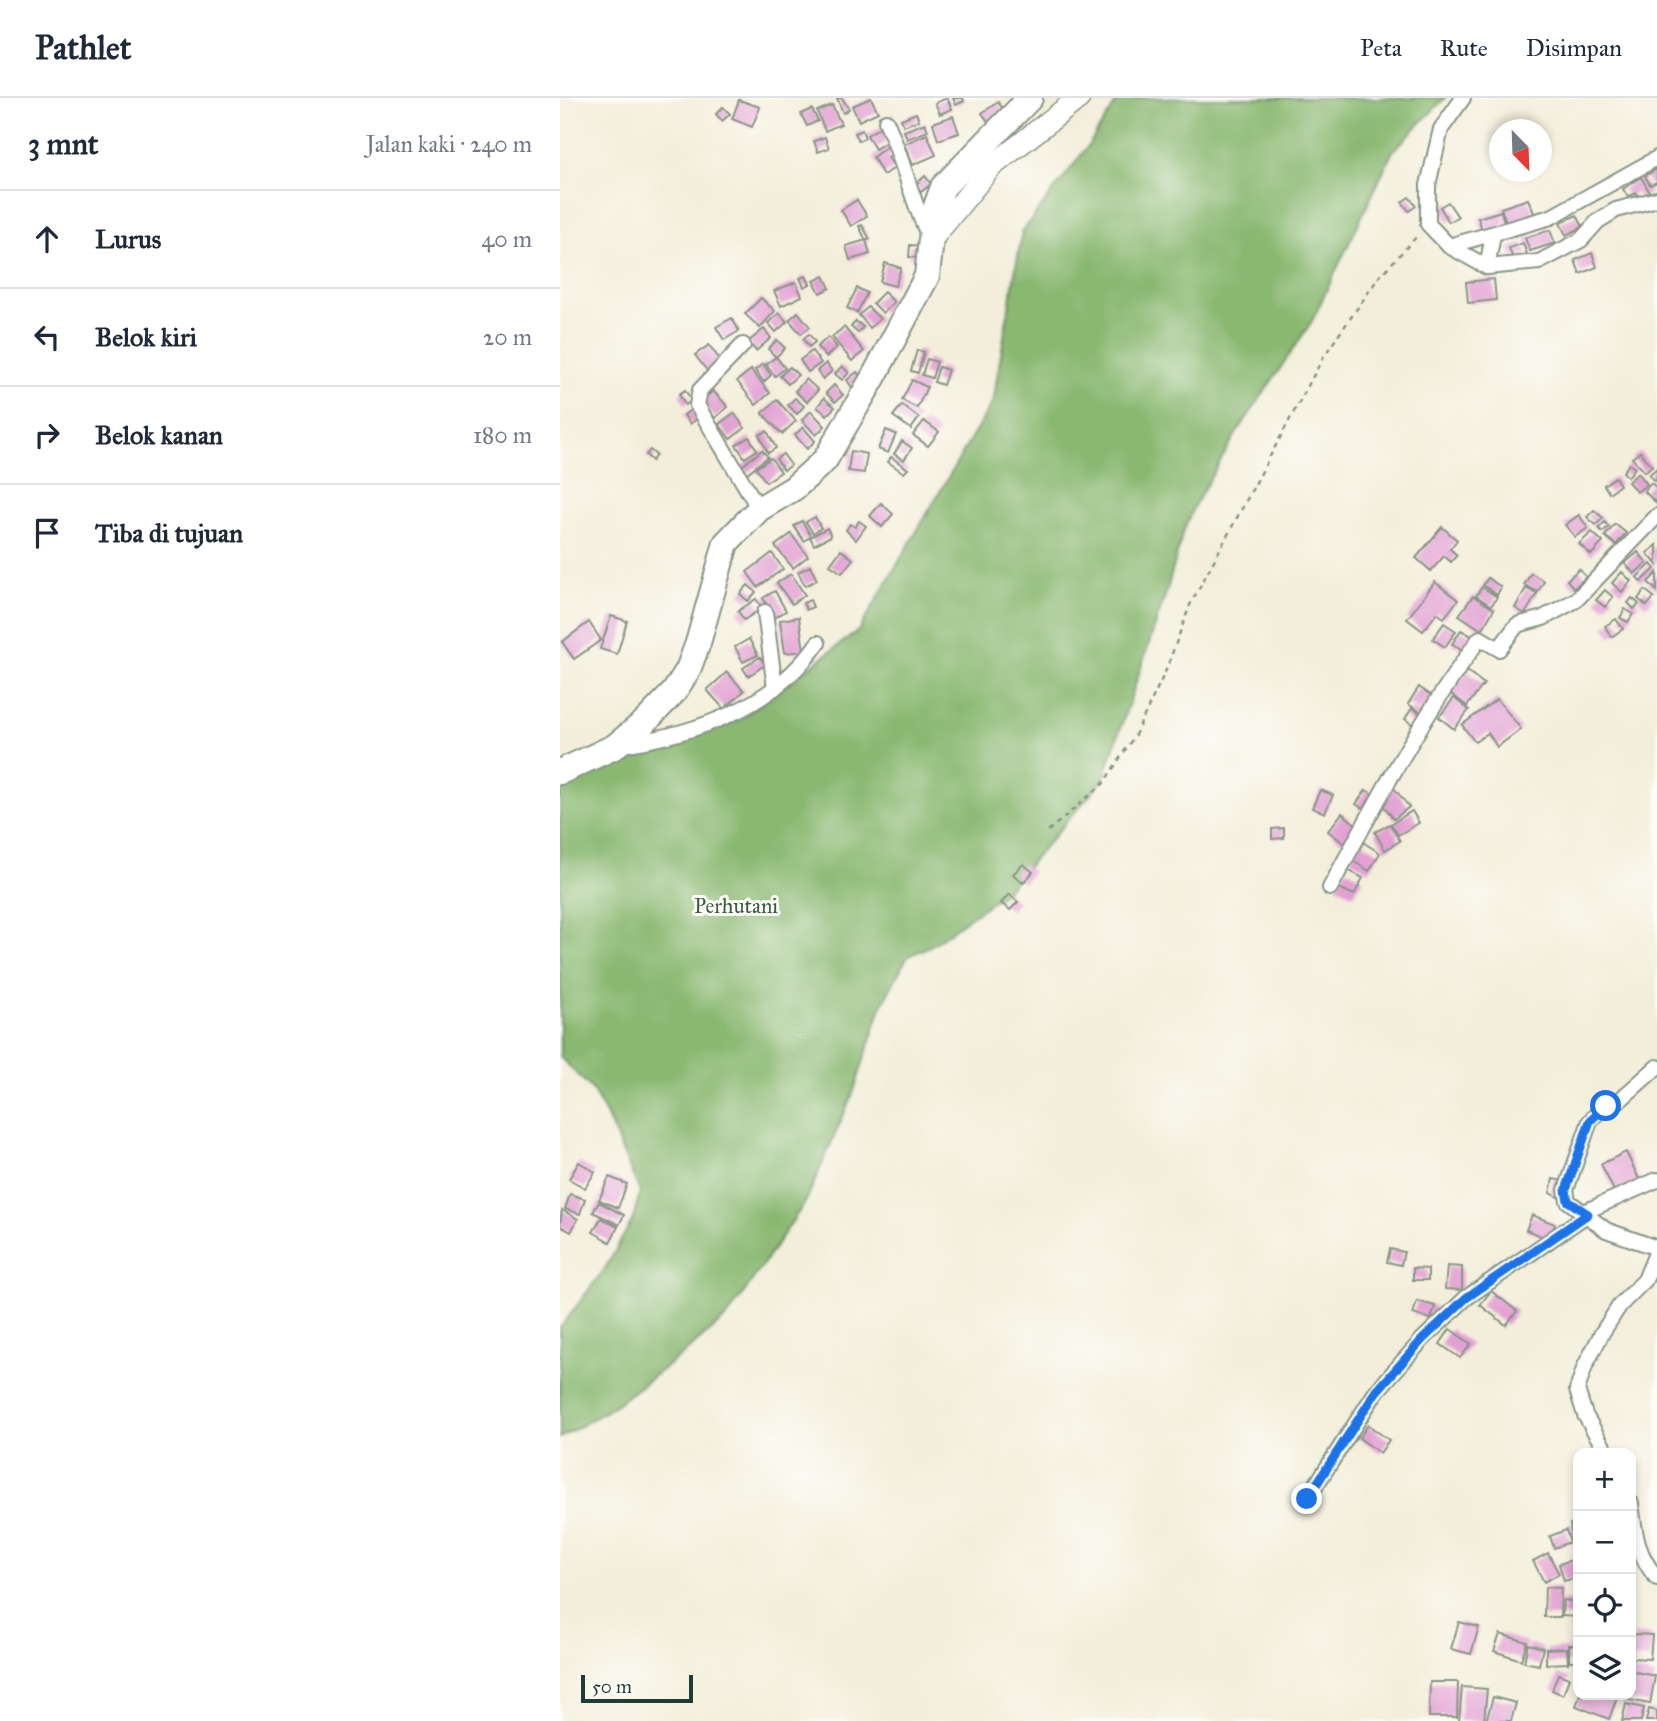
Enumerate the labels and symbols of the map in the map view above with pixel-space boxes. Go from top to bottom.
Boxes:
north arrow [1489,119,1552,182]
park label: Perhutani [694,893,778,919]
route start [1590,1090,1621,1121]
route end [1291,1483,1322,1514]
scale bar [581,1672,693,1704]

